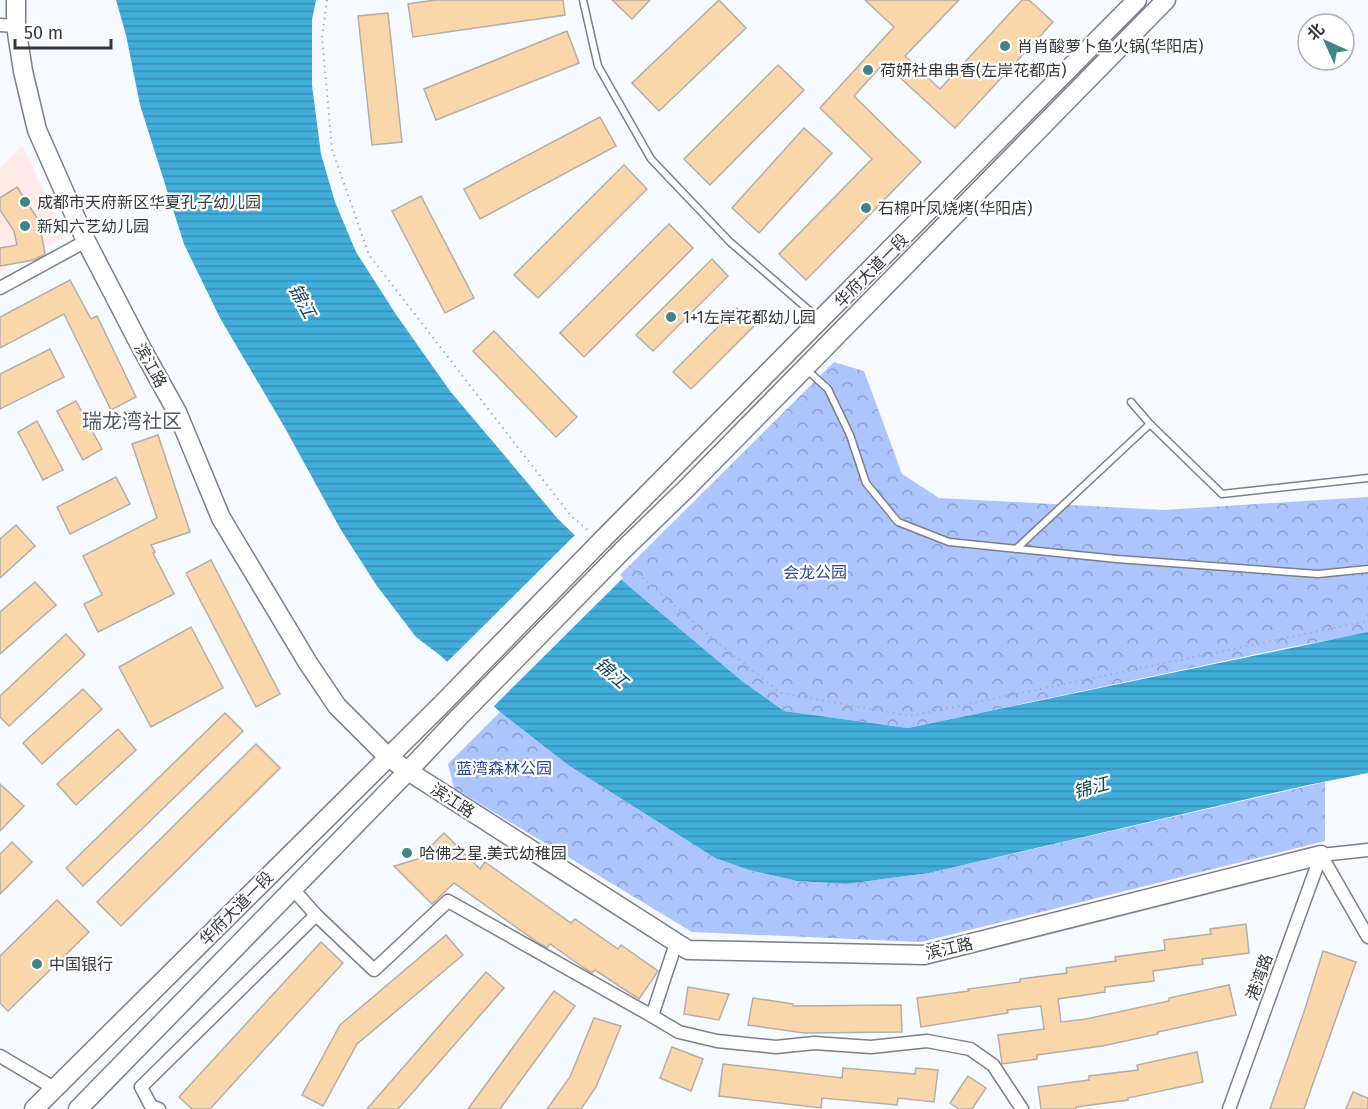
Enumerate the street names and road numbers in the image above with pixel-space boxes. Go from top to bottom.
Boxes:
street label: 华府大道一段 [831,230,912,311]
street label: 滨江路 [131,340,171,391]
street label: 滨江路 [427,779,478,821]
street label: 华府大道一段 [196,868,277,949]
street label: 滨江路 [924,934,975,963]
street label: 港湾路 [1242,951,1277,1003]

